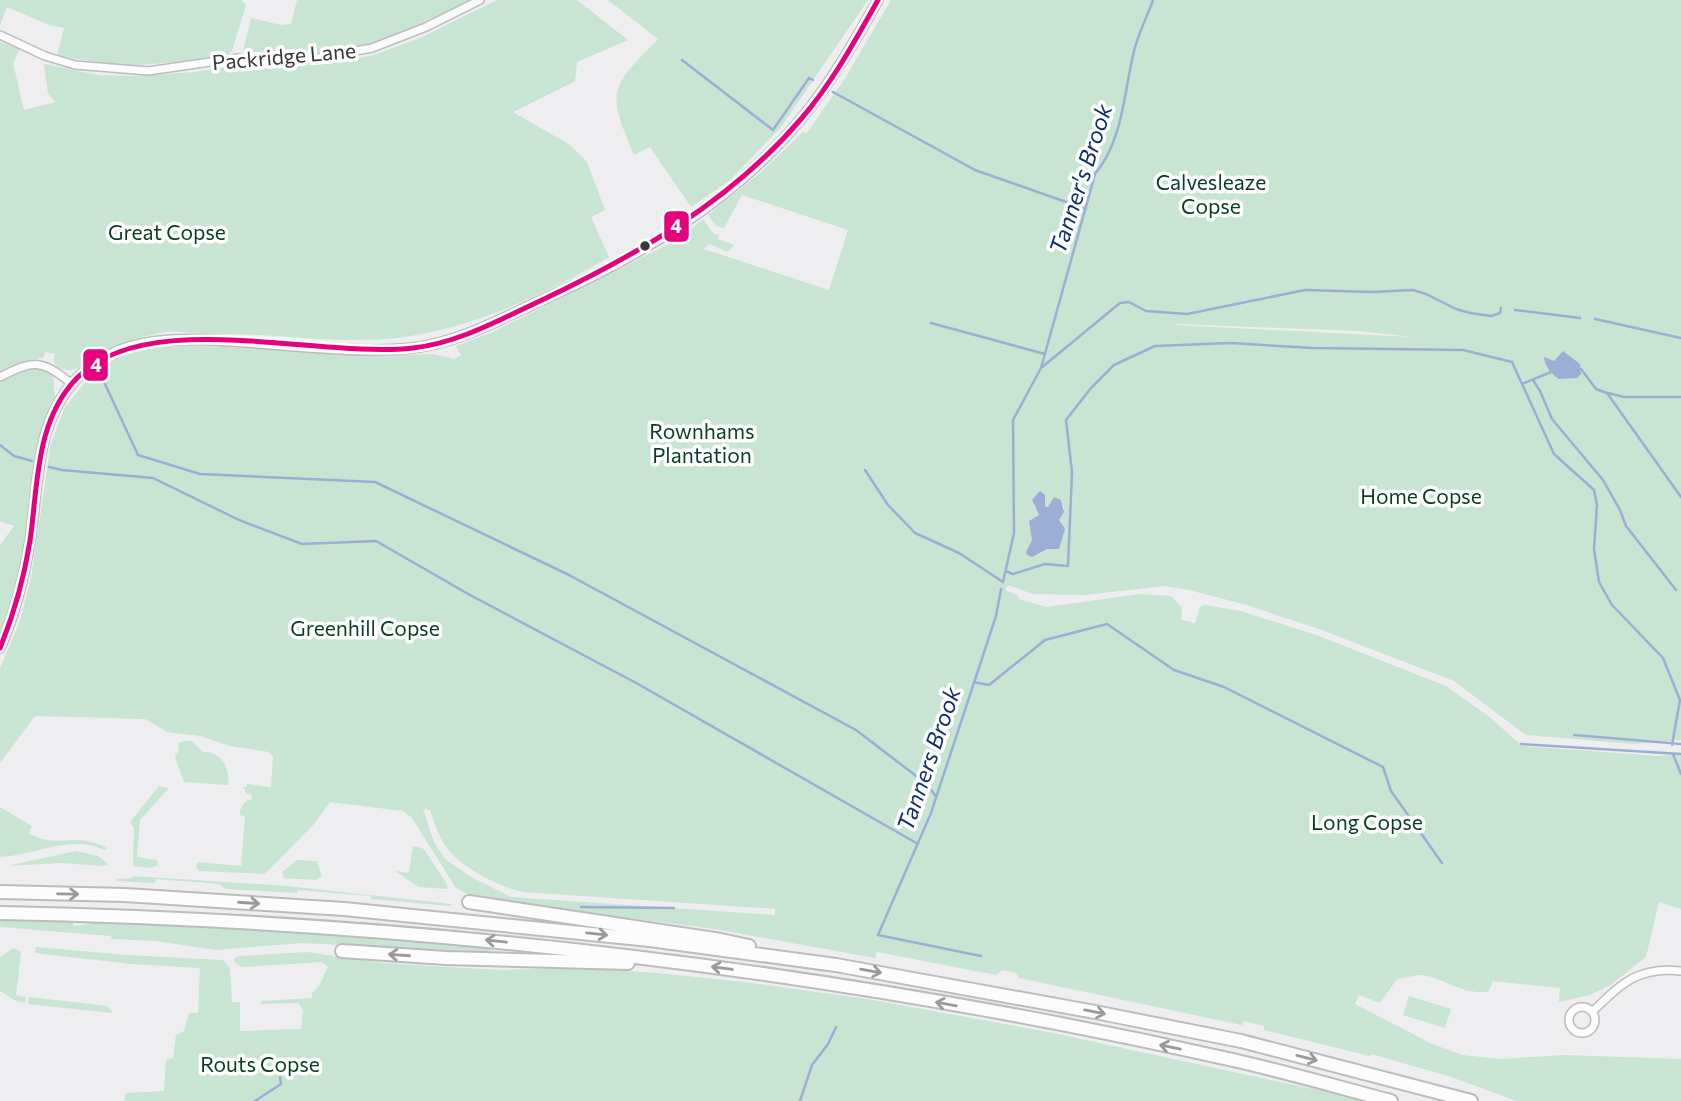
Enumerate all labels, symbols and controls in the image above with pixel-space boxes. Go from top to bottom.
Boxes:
street label: Packridge Lane [211,37,357,74]
water label: Tanner's Brook [1043,100,1118,257]
park label: Calvesleaze Copse [1156,169,1266,218]
line badge: 4 [663,210,690,243]
text: 4 [670,214,682,237]
park label: Great Copse [108,219,226,244]
unlabelled marker [638,239,652,253]
line badge: 4 [82,348,109,382]
text: 4 [90,353,102,376]
park label: Rownhams Plantation [649,418,755,467]
park label: Home Copse [1360,483,1482,508]
park label: Greenhill Copse [290,615,440,640]
water label: Tanners Brook [890,682,966,834]
park label: Long Copse [1311,809,1423,834]
one-way arrow [56,887,79,900]
one-way arrow [237,897,259,910]
one-way arrow [585,928,608,941]
one-way arrow [485,935,508,948]
one-way arrow [388,948,411,961]
one-way arrow [711,961,733,974]
one-way arrow [859,965,882,978]
one-way arrow [935,997,958,1010]
one-way arrow [1083,1005,1106,1019]
one-way arrow [1159,1039,1182,1053]
park label: Routs Copse [200,1051,320,1076]
one-way arrow [1295,1052,1318,1065]

